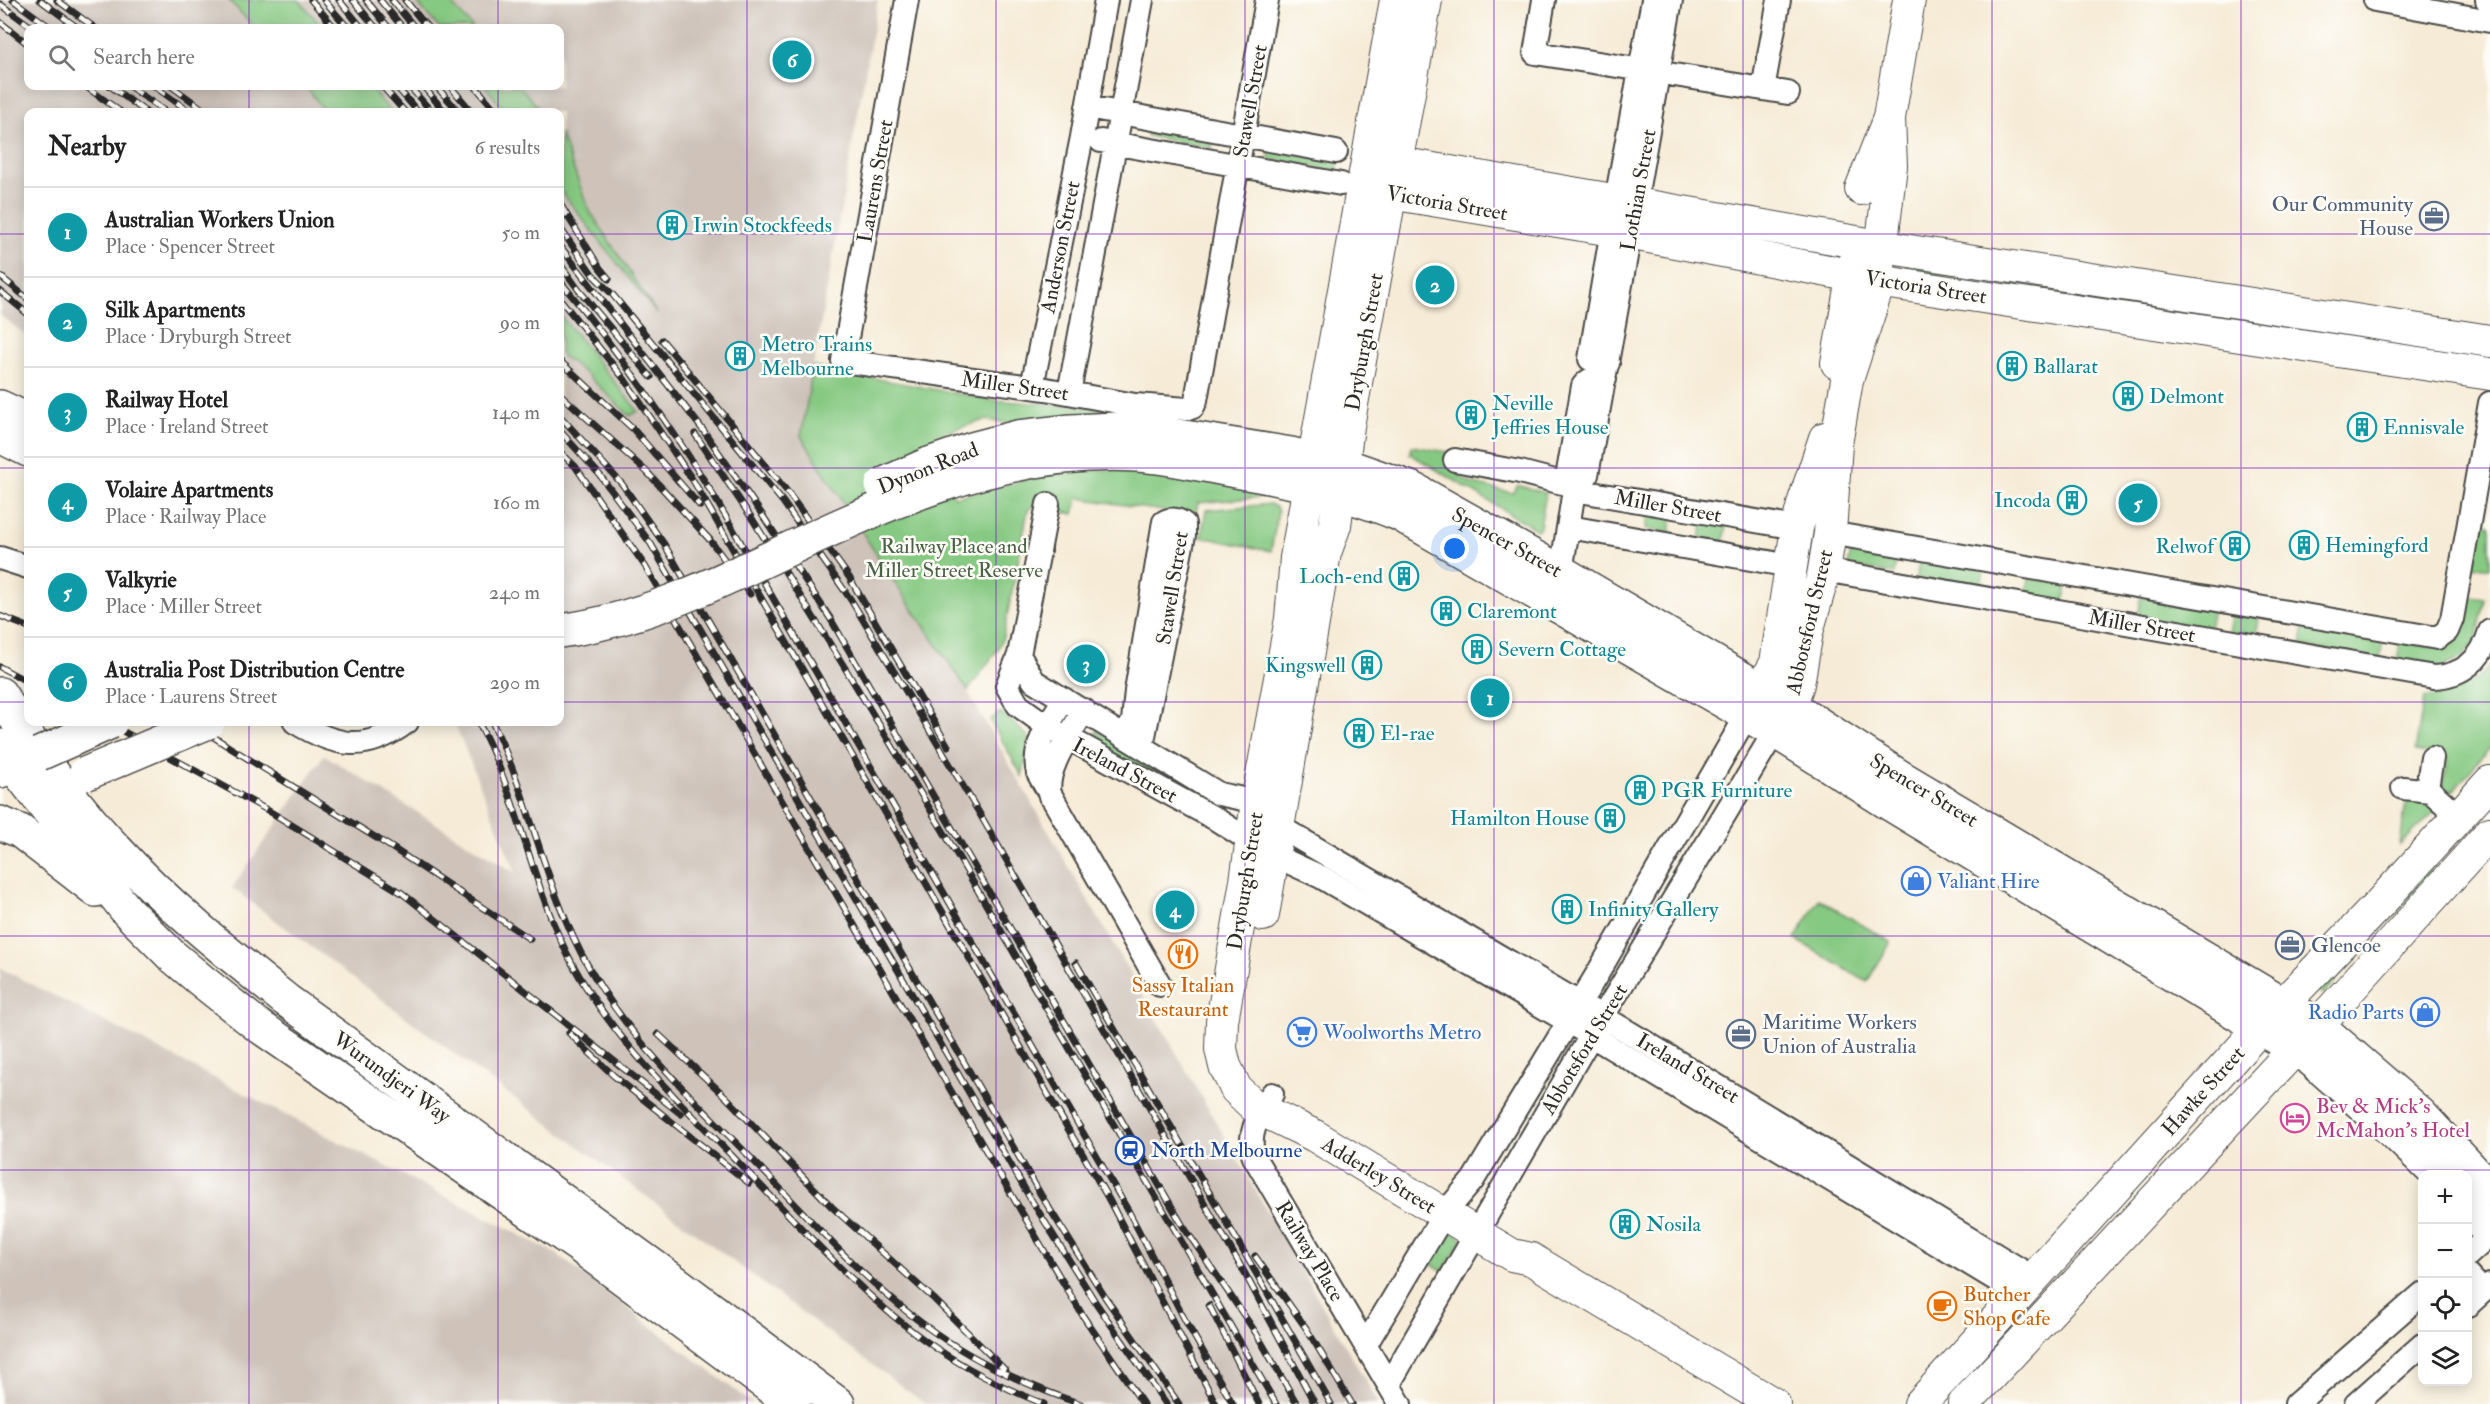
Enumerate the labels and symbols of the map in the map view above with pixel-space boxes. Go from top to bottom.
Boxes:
pin: 6 [772,38,812,82]
street label: Stawell Street [1227,42,1274,160]
street label: Laurens Street [851,117,900,245]
street label: Lothian Street [1614,127,1663,253]
street label: Anderson Street [1034,178,1087,317]
street label: Victoria Street [1384,180,1510,227]
place label: Our Community House [2272,191,2414,242]
office icon: Our Community House [2418,200,2450,232]
building icon: Irwin Stockfeeds [656,209,688,241]
place label: Irwin Stockfeeds [693,212,832,239]
pin: 2 [1416,262,1454,308]
street label: Victoria Street [1863,265,1989,310]
street label: Dryburgh Street [1339,271,1390,413]
place label: Metro Trains Melbourne [761,331,872,382]
building icon: Metro Trains Melbourne [724,340,756,372]
building icon: Ballarat [1996,350,2028,382]
place label: Ballarat [2033,353,2098,380]
street label: Miller Street [959,366,1071,407]
building icon: Delmont [2112,380,2144,412]
place label: Delmont [2149,383,2224,410]
place label: Neville Jeffries House [1491,390,1609,441]
building icon: Neville Jeffries House [1455,399,1487,431]
building icon: Ennisvale [2346,411,2378,443]
place label: Ennisvale [2383,414,2464,441]
street label: Dynon Road [874,436,983,501]
pin: 5 [2118,480,2158,526]
street label: Miller Street [1612,484,1724,529]
building icon: Incoda [2056,484,2088,516]
place label: Incoda [1994,487,2051,514]
street label: Spencer Street [1447,501,1567,584]
street label: Stawell Street [1150,529,1195,647]
building icon: Hemingford [2288,529,2320,561]
building icon: Relwof [2219,530,2251,562]
place label: Hemingford [2325,532,2429,559]
park label: Railway Place and Miller Street Reserve [865,533,1043,584]
place label: Relwof [2155,533,2217,560]
your location [1440,534,1469,563]
street label: Abbotsford Street [1779,547,1839,698]
building icon: Loch-end [1388,560,1420,592]
place label: Loch-end [1299,563,1384,590]
building icon: Claremont [1430,595,1462,627]
place label: Claremont [1467,598,1557,625]
street label: Miller Street [2086,604,2198,649]
building icon: Severn Cottage [1461,633,1493,665]
place label: Severn Cottage [1498,636,1626,663]
pin: 3 [1066,642,1106,686]
building icon: Kingswell [1351,649,1383,681]
place label: Kingswell [1265,652,1347,679]
pin: 1 [1470,676,1510,720]
building icon: El-rae [1343,717,1375,749]
place label: El-rae [1380,720,1435,747]
street label: Ireland Street [1068,731,1182,809]
street label: Spencer Street [1865,747,1983,833]
building icon: PGR Furniture [1624,774,1656,806]
place label: PGR Furniture [1661,777,1792,804]
building icon: Hamilton House [1594,802,1626,834]
place label: Hamilton House [1450,805,1589,832]
street label: Dryburgh Street [1221,810,1270,952]
shop icon: Valiant Hire [1900,865,1932,897]
place label: Valiant Hire [1937,868,2040,895]
pin: 4 [1156,888,1194,932]
building icon: Infinity Gallery [1551,893,1583,925]
place label: Infinity Gallery [1588,896,1719,923]
office icon: Glencoe [2274,929,2306,961]
place label: Glencoe [2311,932,2381,959]
restaurant icon: Sassy Italian Restaurant [1167,938,1199,970]
place label: Sassy Italian Restaurant [1132,972,1234,1023]
street label: Abbotsford Street [1534,979,1634,1120]
shop icon: Radio Parts [2409,996,2441,1028]
place label: Radio Parts [2308,999,2404,1026]
place label: Maritime Workers Union of Australia [1762,1009,1917,1060]
supermarket icon: Woolworths Metro [1286,1016,1318,1048]
office icon: Maritime Workers Union of Australia [1725,1018,1757,1050]
place label: Woolworths Metro [1322,1019,1481,1046]
street label: Wurundjeri Way [327,1025,457,1130]
street label: Ireland Street [1631,1027,1744,1110]
street label: Hawke Street [2156,1041,2251,1142]
place label: Bev & Mick's McMahon's Hotel [2316,1093,2470,1144]
hotel icon: Bev & Mick's McMahon's Hotel [2279,1102,2311,1134]
street label: Adderley Street [1316,1130,1441,1220]
station icon: North Melbourne [1114,1134,1146,1166]
place label: North Melbourne [1151,1137,1302,1164]
street label: Railway Place [1269,1196,1350,1307]
building icon: Nosila [1609,1208,1641,1240]
place label: Nosila [1646,1211,1702,1238]
place label: Butcher Shop Cafe [1963,1281,2050,1332]
cafe icon: Butcher Shop Cafe [1926,1290,1958,1322]

